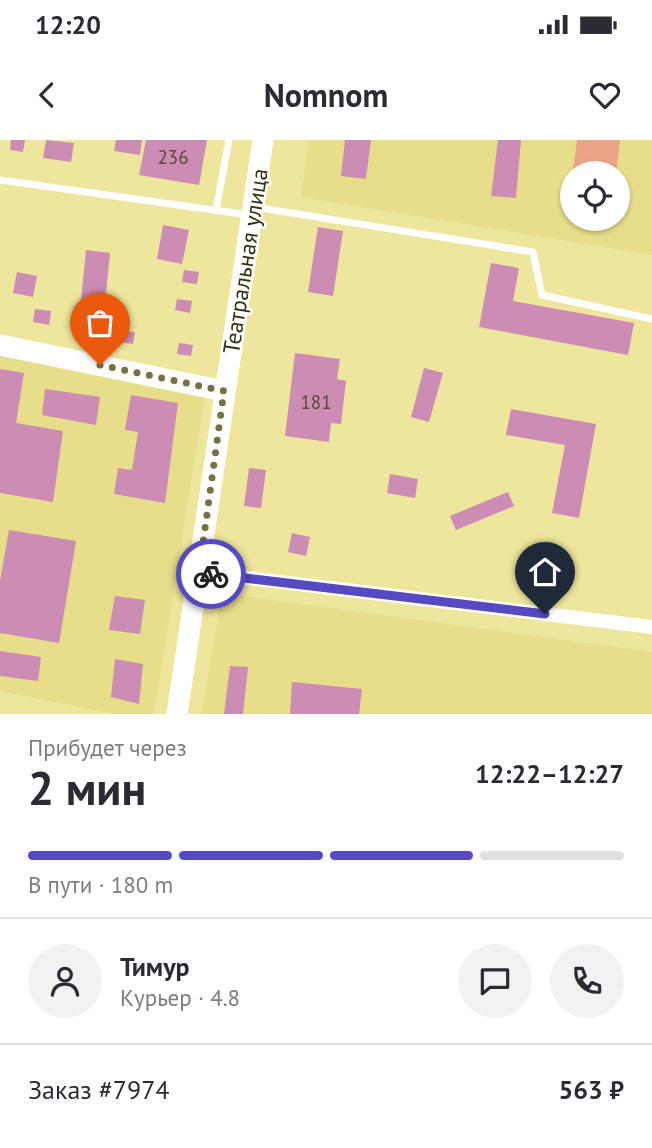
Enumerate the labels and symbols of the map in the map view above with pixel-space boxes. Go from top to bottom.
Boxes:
house number: 236 [157,145,189,169]
street label: Театральная улица [216,166,274,356]
pin [70,293,130,365]
house number: 181 [300,390,332,414]
courier [176,539,246,609]
pin [515,542,575,614]

